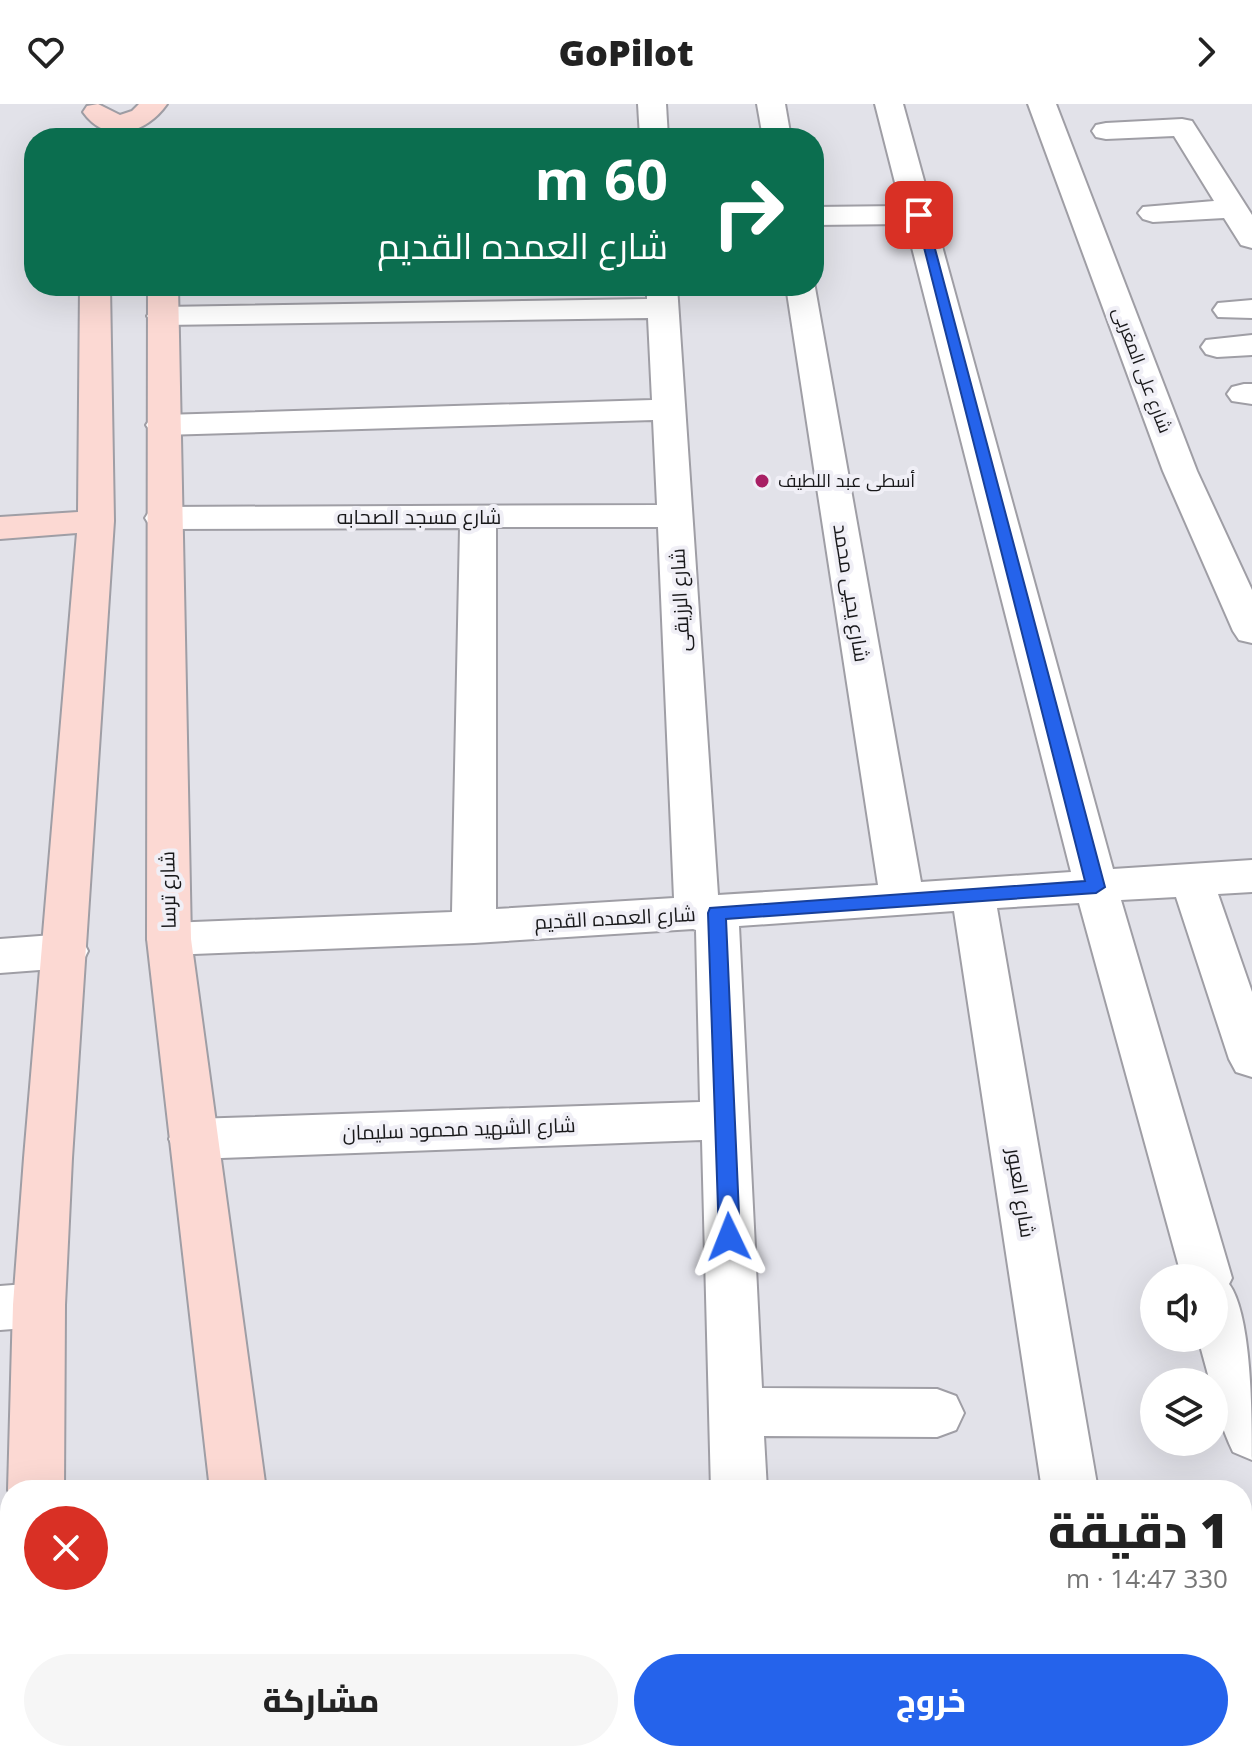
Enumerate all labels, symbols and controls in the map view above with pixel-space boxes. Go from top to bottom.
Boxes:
text: GoPilot [558,28,694,77]
icon: heart [24,30,68,74]
icon: forward [1184,30,1228,74]
text: 60 m [534,140,668,216]
icon: right [696,160,800,264]
pin [885,181,953,249]
icon: arrive [897,193,941,237]
text: شارع العمده القديم [377,221,668,270]
street label: شارع على المغربى [1107,303,1178,437]
place label: أسطى عبد اللطيف [778,468,915,492]
marker: أسطى عبد اللطيف [753,472,771,490]
street label: شارع مسجد الصحابه [337,503,501,531]
street label: شارع يحيى محمد [826,522,876,664]
street label: شارع الرزيقى [663,548,697,652]
street label: شارع ترسا [153,851,183,929]
street label: شارع العمده القديم [534,900,696,936]
street label: شارع الشهيد محمود سليمان [342,1111,576,1147]
street label: شارع العبور [1000,1145,1042,1240]
position arrow [687,1195,771,1279]
map controls [1140,1264,1228,1456]
button: sound [1140,1264,1228,1352]
button: layers [1140,1368,1228,1456]
text: 1 دقيقة [1048,1497,1228,1562]
button: close [24,1506,108,1590]
text: 330 m · 14:47 [1066,1560,1228,1596]
button: مشاركة [24,1654,618,1746]
button: خروج [634,1654,1228,1746]

